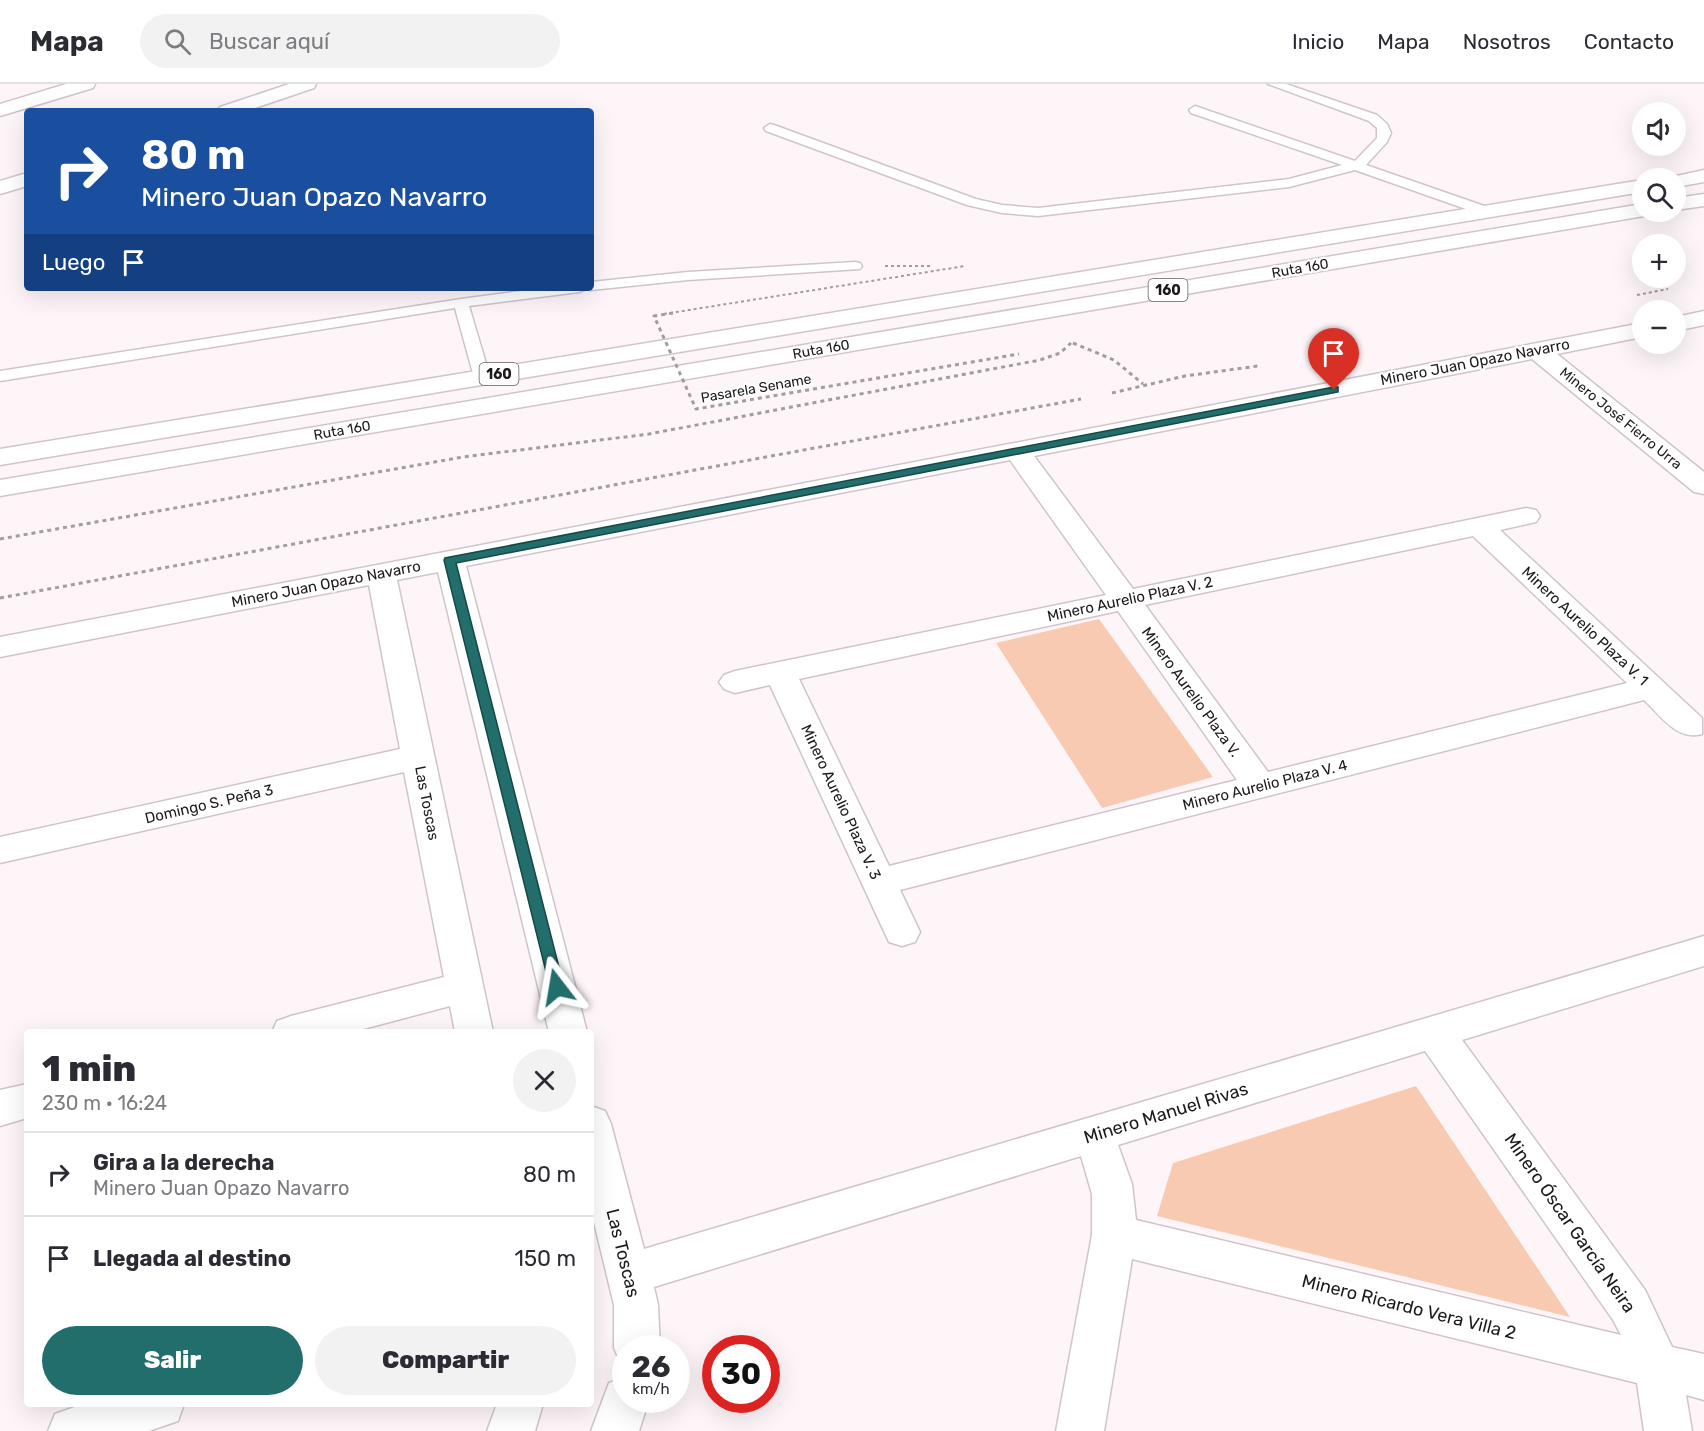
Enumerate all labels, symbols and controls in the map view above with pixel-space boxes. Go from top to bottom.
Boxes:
search box [140,14,560,68]
text: Mapa [30,25,104,58]
icon: search [161,25,194,58]
text: Buscar aquí [209,28,329,55]
text: Inicio [1292,29,1344,54]
text: Mapa [1377,29,1430,54]
text: Nosotros [1463,29,1551,54]
text: Contacto [1584,29,1674,54]
map controls [1632,102,1686,354]
button: sound [1632,102,1686,156]
text: 80 m [141,130,245,180]
icon: right [42,132,120,210]
button: search [1632,168,1686,222]
text: Minero Juan Opazo Navarro [141,181,487,213]
button: + [1632,234,1686,288]
icon: arrive [117,246,150,279]
text: Luego [42,249,105,276]
street label: Ruta 160 [1270,255,1330,282]
road number: 160 [1148,279,1188,301]
button: − [1632,300,1686,354]
pin [1308,328,1359,390]
street label: Minero Juan Opazo Navarro [1379,335,1571,389]
street label: Ruta 160 [791,336,851,363]
icon: arrive [1317,337,1350,370]
road number: 160 [480,363,518,385]
street label: Minero José Fierro Urra [1556,364,1685,473]
street label: Pasarela Sename [699,370,813,407]
street label: Ruta 160 [312,417,372,444]
street label: Minero Juan Opazo Navarro [230,557,422,611]
street label: Minero Aurelio Plaza V. 1 [1518,563,1652,689]
street label: Minero Aurelio Plaza V. 2 [1046,573,1215,625]
street label: Minero Aurelio Plaza V. [1138,623,1244,761]
street label: Minero Aurelio Plaza V. 3 [797,722,885,882]
street label: Minero Aurelio Plaza V. 4 [1181,756,1349,814]
street label: Las Toscas [411,764,443,842]
street label: Domingo S. Peña 3 [143,780,275,828]
position arrow [525,955,589,1019]
text: 1 min [42,1047,136,1090]
button: close [513,1049,576,1112]
street label: Minero Manuel Rivas [1081,1078,1251,1148]
text: 230 m · 16:24 [42,1091,167,1115]
street label: Minero Óscar García Neira [1500,1129,1640,1317]
text: Gira a la derecha [93,1149,274,1176]
icon: right [42,1158,75,1191]
text: 80 m [523,1161,576,1188]
text: Minero Juan Opazo Navarro [93,1176,349,1200]
street label: Las Toscas [601,1206,645,1300]
icon: arrive [42,1242,75,1275]
text: Llegada al destino [93,1245,291,1272]
text: 150 m [515,1245,576,1272]
street label: Minero Ricardo Vera Villa 2 [1300,1270,1518,1344]
button: Salir [42,1326,303,1395]
button: Compartir [315,1326,576,1395]
speed limit sign: 30 [702,1335,780,1413]
text: 26 [631,1349,671,1385]
text: km/h [632,1380,670,1398]

